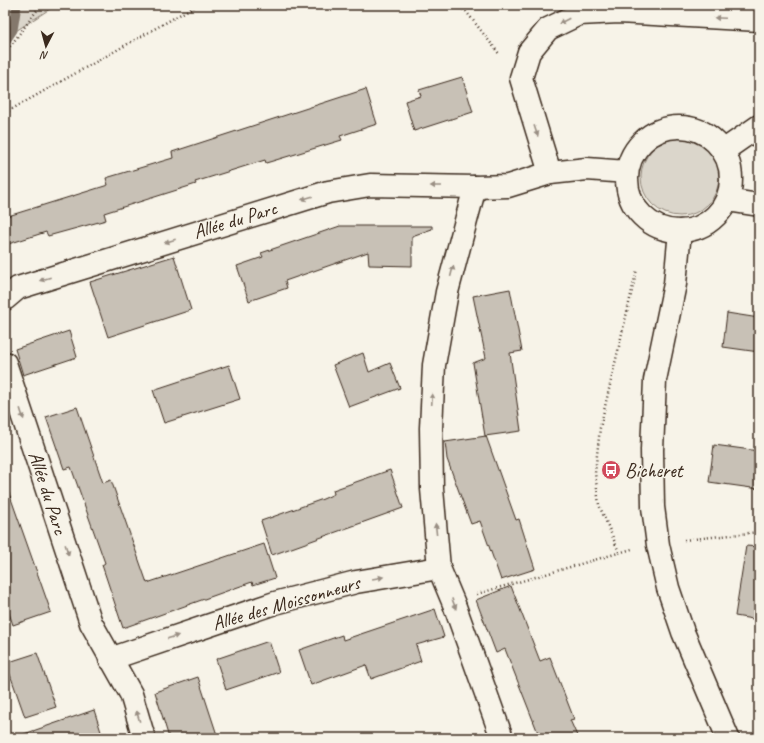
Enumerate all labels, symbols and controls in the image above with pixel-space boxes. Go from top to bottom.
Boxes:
one-way arrow [714,14,726,21]
one-way arrow [558,18,570,24]
north arrow [26,26,66,66]
text: N [39,48,49,63]
one-way arrow [533,125,539,137]
one-way arrow [429,183,442,189]
street label: Allée du Parc [190,195,280,245]
one-way arrow [301,195,313,201]
one-way arrow [163,238,175,244]
one-way arrow [450,265,456,277]
one-way arrow [39,276,51,282]
one-way arrow [429,393,436,405]
one-way arrow [19,408,25,420]
street label: Allée du Parc [23,448,73,538]
place label: Bicheret [625,458,685,483]
bus stop icon: Bicheret [600,459,622,481]
one-way arrow [432,523,439,535]
one-way arrow [64,545,70,557]
street label: Allée des Moissonneurs [209,569,365,636]
one-way arrow [372,575,384,581]
one-way arrow [452,598,458,610]
one-way arrow [167,634,179,640]
one-way arrow [135,710,141,722]

